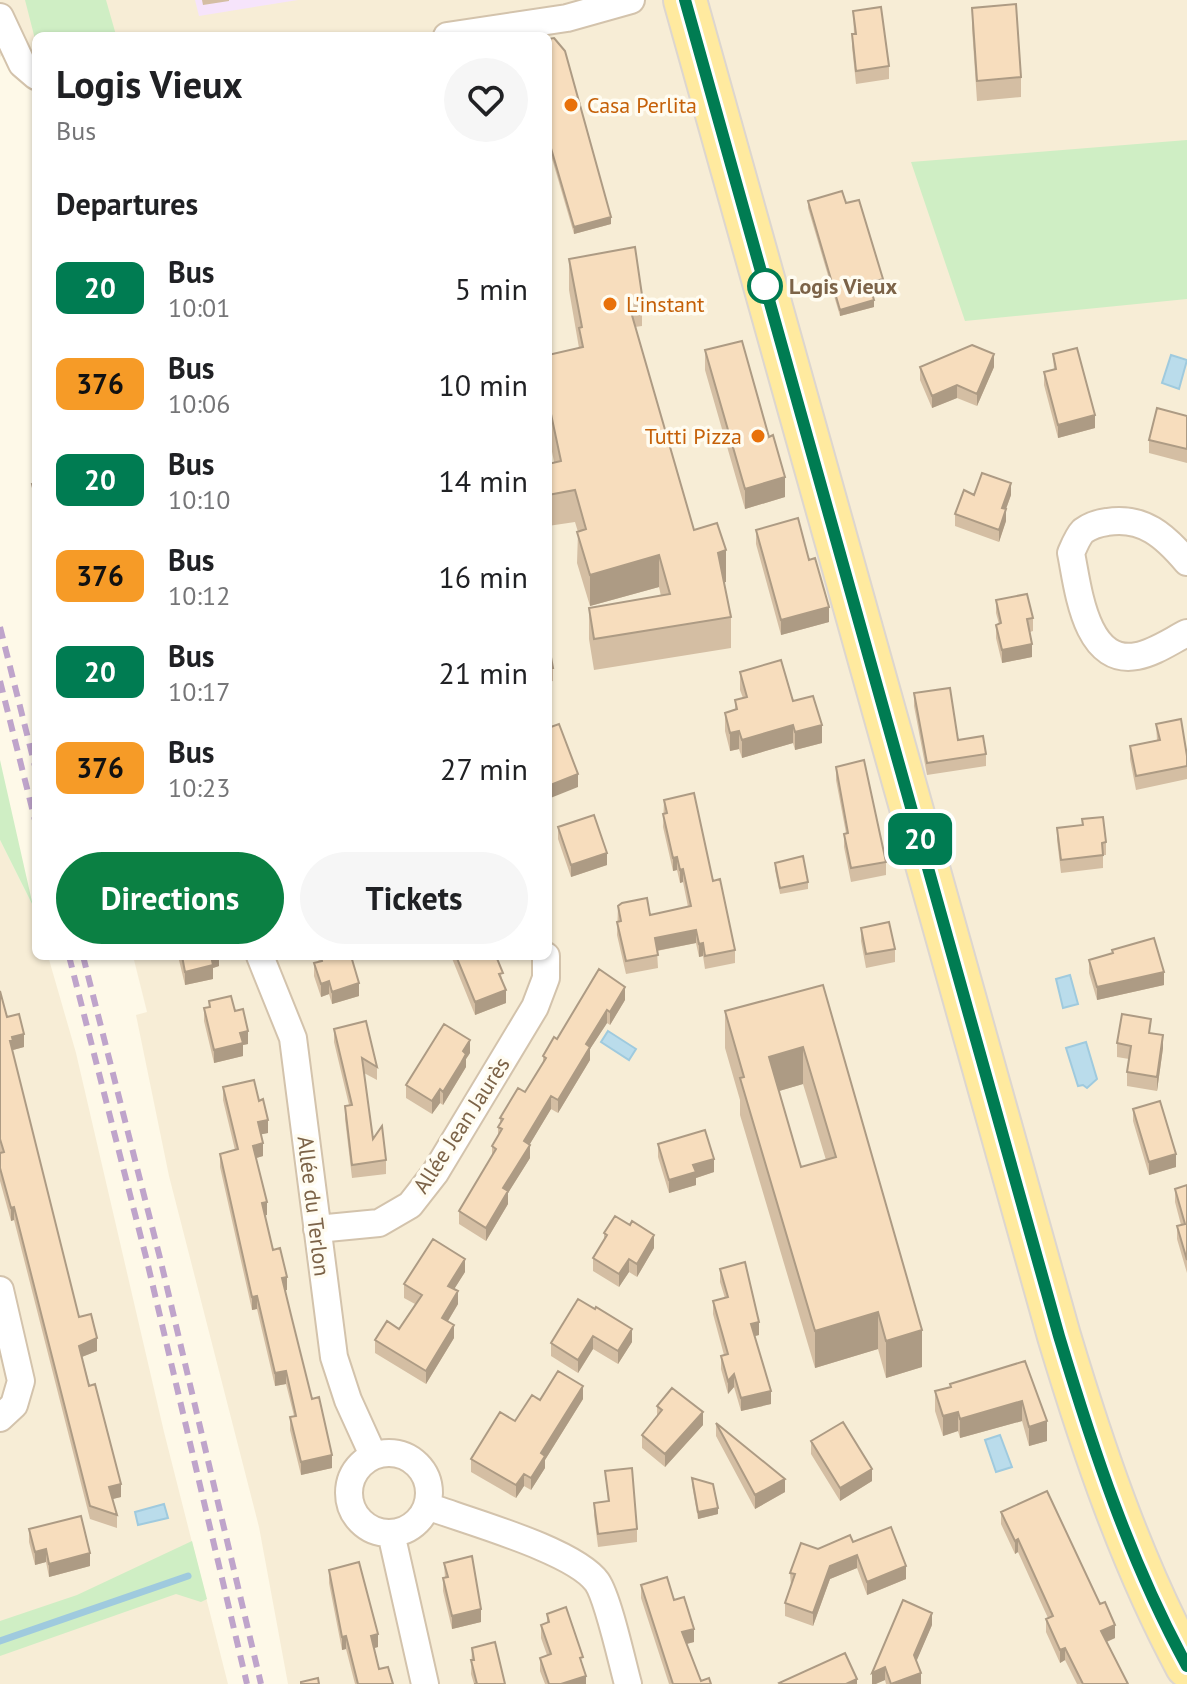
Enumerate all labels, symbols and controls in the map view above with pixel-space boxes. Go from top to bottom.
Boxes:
button: heart [444,58,528,142]
text: Logis Vieux [56,59,243,108]
place label: Casa Perlita [587,91,697,119]
marker: Casa Perlita [562,96,580,114]
text: Bus [56,114,96,147]
text: Departures [56,184,198,223]
text: Bus [168,252,215,291]
text: 20 [84,269,116,306]
text: 5 min [455,269,528,308]
marker: Logis Vieux [748,269,782,303]
place label: Logis Vieux [789,272,897,300]
place label: L'instant [626,290,705,318]
text: 10:01 [168,291,230,324]
marker: L'instant [601,295,619,313]
text: Bus [168,348,215,387]
text: 376 [76,365,124,402]
text: 10 min [438,365,528,404]
text: 10:06 [168,387,230,420]
place label: Tutti Pizza [645,422,742,450]
marker: Tutti Pizza [749,427,767,445]
text: Bus [168,444,215,483]
text: 20 [84,461,116,498]
text: 14 min [438,461,528,500]
text: 10:10 [168,483,230,516]
text: Bus [168,540,215,579]
text: 376 [76,557,124,594]
text: 16 min [438,557,528,596]
text: 10:12 [168,579,230,612]
text: Bus [168,636,215,675]
text: 20 [84,653,116,690]
text: 21 min [438,653,528,692]
text: 10:17 [168,675,230,708]
text: Bus [168,732,215,771]
text: 376 [76,749,124,786]
text: 27 min [440,749,528,788]
text: 10:23 [168,771,230,804]
line badge: 20 [884,813,956,865]
text: 20 [904,820,936,857]
button: Directions [56,852,284,944]
button: Tickets [300,852,528,944]
street label: Allée Jean Jaurès [406,1051,516,1199]
street label: Allée du Terlon [292,1134,336,1278]

